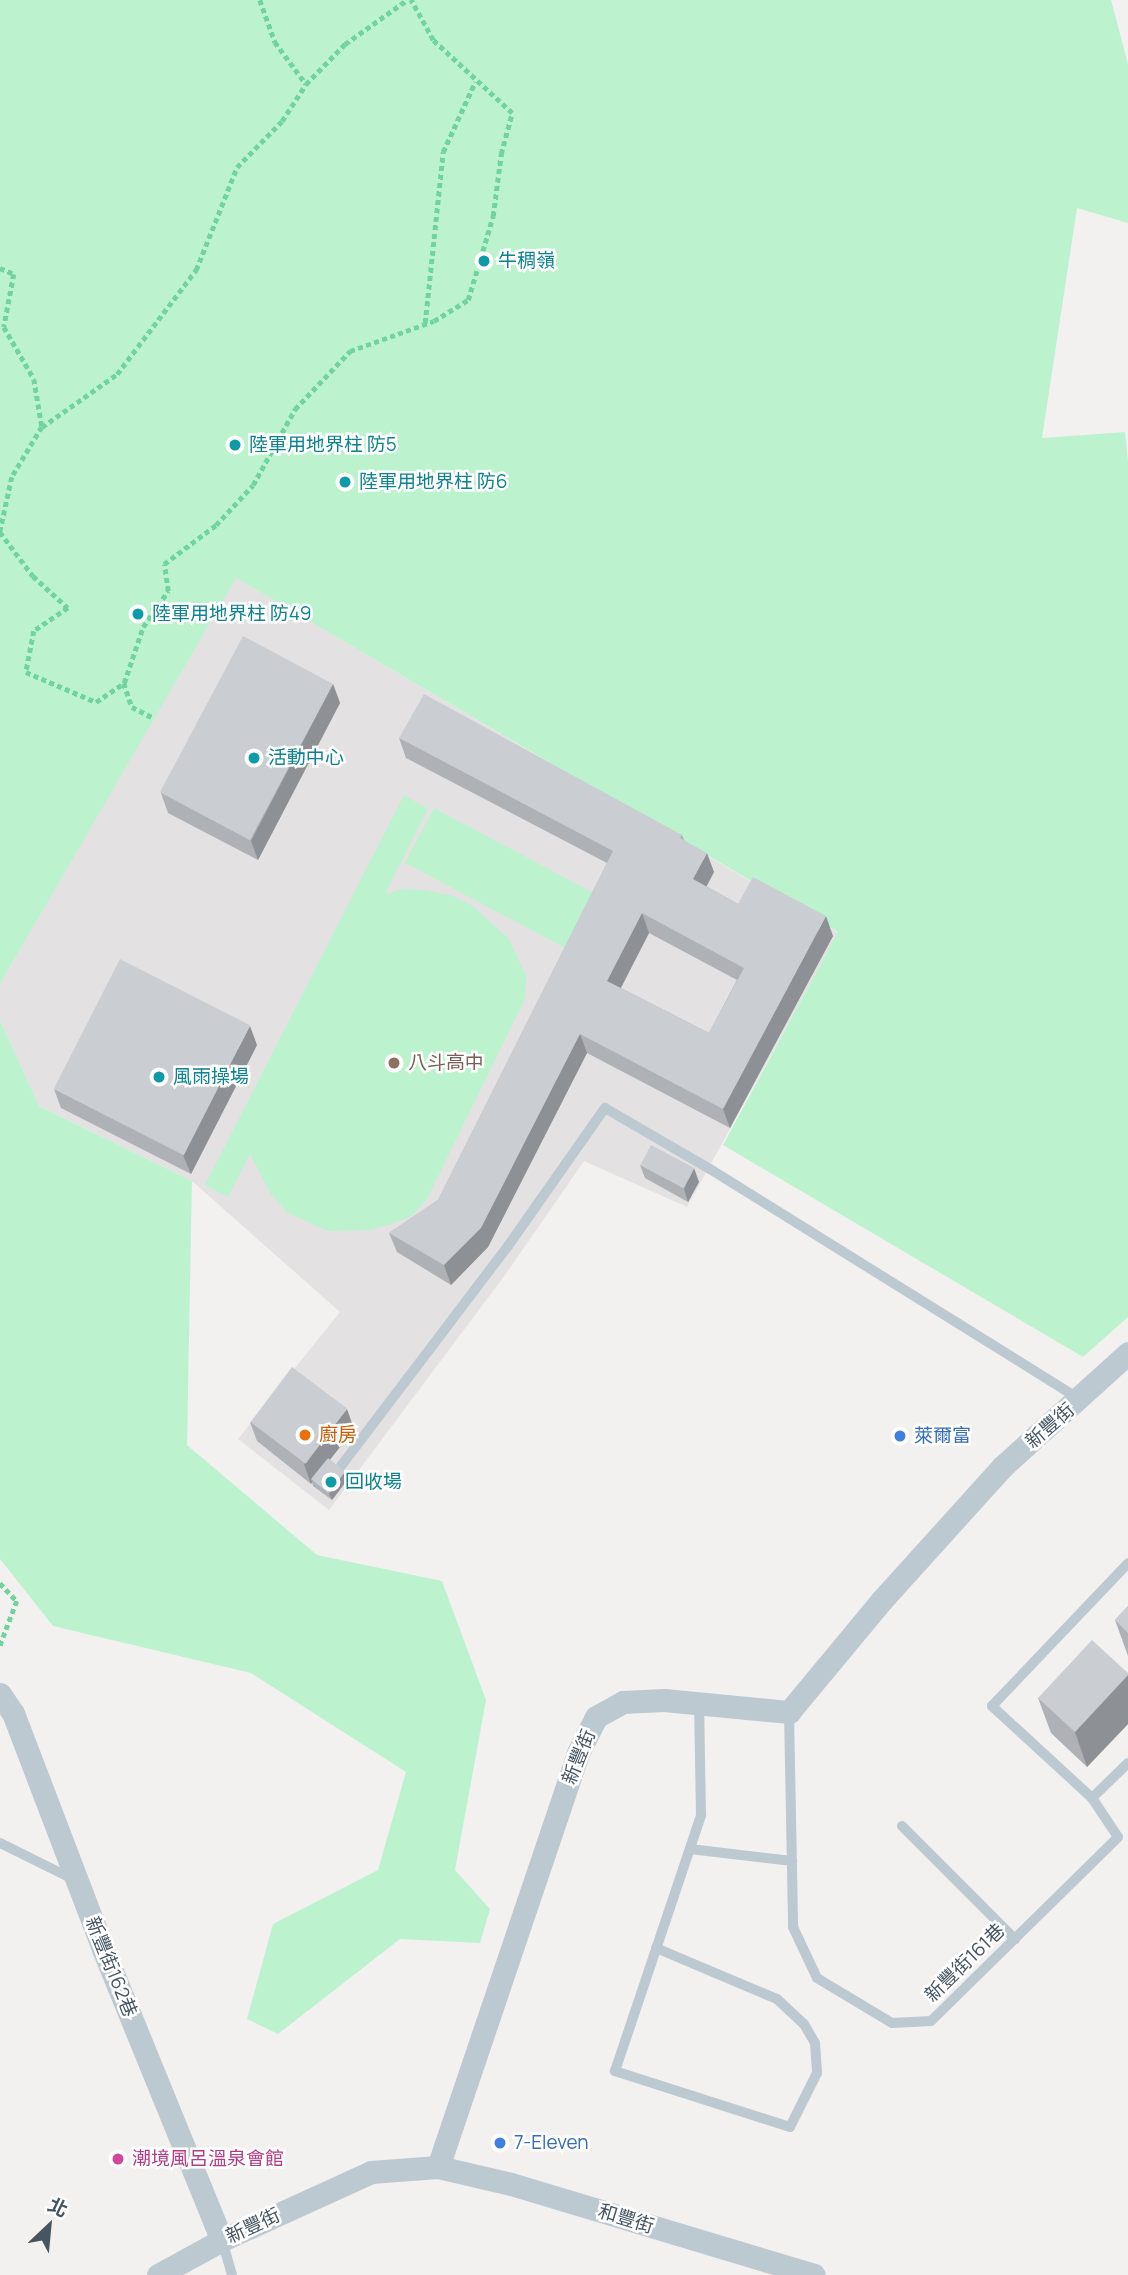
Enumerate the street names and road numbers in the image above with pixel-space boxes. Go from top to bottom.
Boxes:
street label: 新豐街 [1021,1399,1079,1453]
street label: 新豐街 [558,1726,600,1788]
street label: 新豐街162巷 [81,1914,141,2020]
street label: 新豐街161巷 [920,1919,1010,2007]
street label: 和豐街 [595,2200,657,2238]
street label: 新豐街 [222,2204,284,2248]

